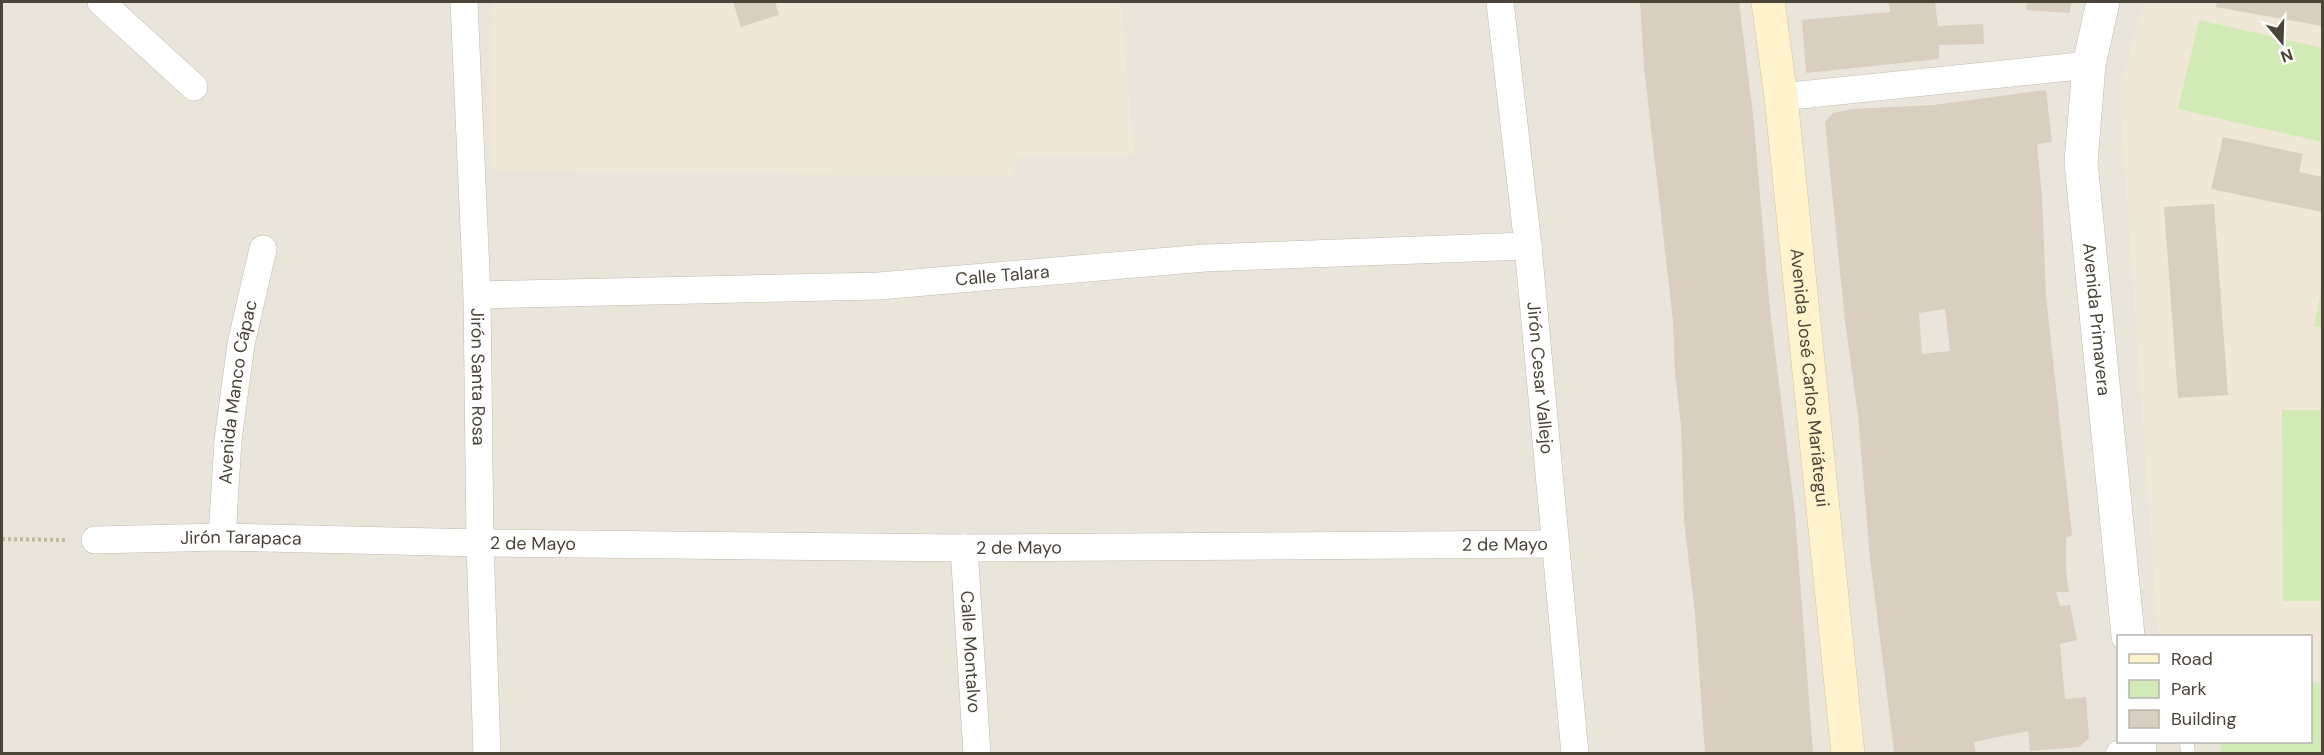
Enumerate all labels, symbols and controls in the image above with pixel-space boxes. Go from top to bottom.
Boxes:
north arrow [2252,12,2312,72]
text: N [2278,44,2296,68]
street label: Avenida Primavera [2077,242,2116,397]
street label: Avenida José Carlos Mariátegui [1785,247,1835,508]
street label: Calle Talara [954,259,1051,291]
street label: Avenida Manco Cápac [213,297,263,485]
street label: Jirón Cesar Vallejo [1521,300,1559,455]
street label: Jirón Santa Rosa [465,308,491,446]
street label: Jirón Tarapaca [180,525,302,551]
street label: 2 de Mayo [490,531,576,556]
street label: 2 de Mayo [1462,532,1548,557]
street label: 2 de Mayo [976,535,1062,560]
street label: Calle Montalvo [955,590,986,714]
legend [2117,635,2312,743]
text: Road [2171,647,2213,671]
text: Park [2171,677,2207,701]
text: Building [2171,707,2236,731]

